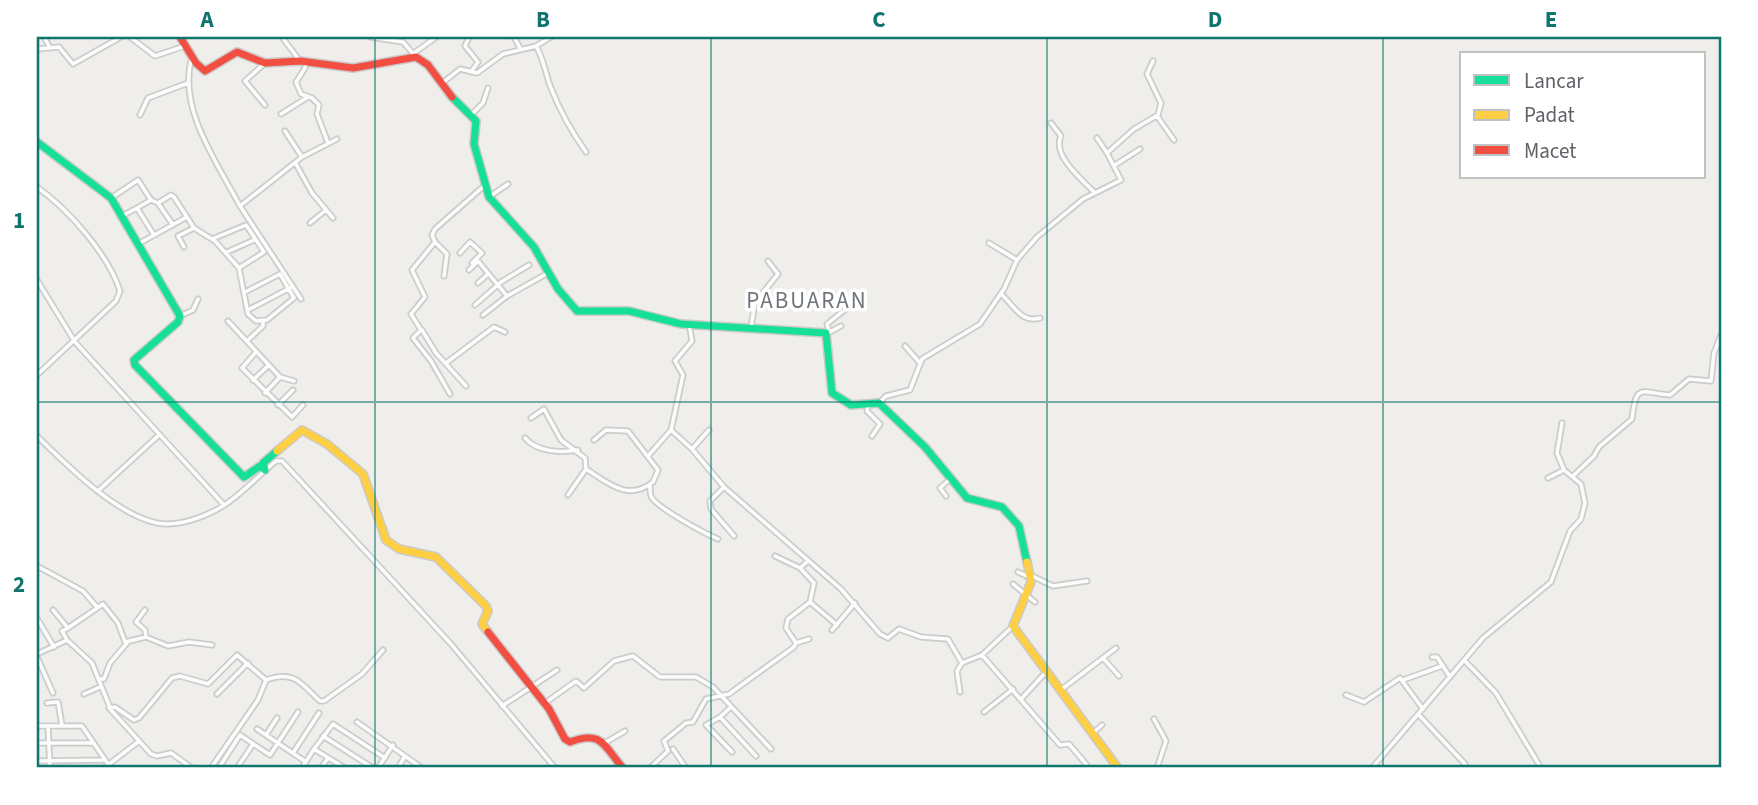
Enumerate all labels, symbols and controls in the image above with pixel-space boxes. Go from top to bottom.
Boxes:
text: A [199,3,214,36]
text: B [536,3,550,36]
text: C [872,3,886,36]
text: D [1208,3,1222,36]
text: E [1545,3,1557,36]
legend [1460,52,1706,178]
text: Lancar [1524,66,1584,96]
text: Padat [1524,100,1575,130]
text: Macet [1524,136,1576,166]
text: 1 [13,204,25,237]
district label: PABUARAN [746,284,868,317]
text: 2 [13,568,25,601]

